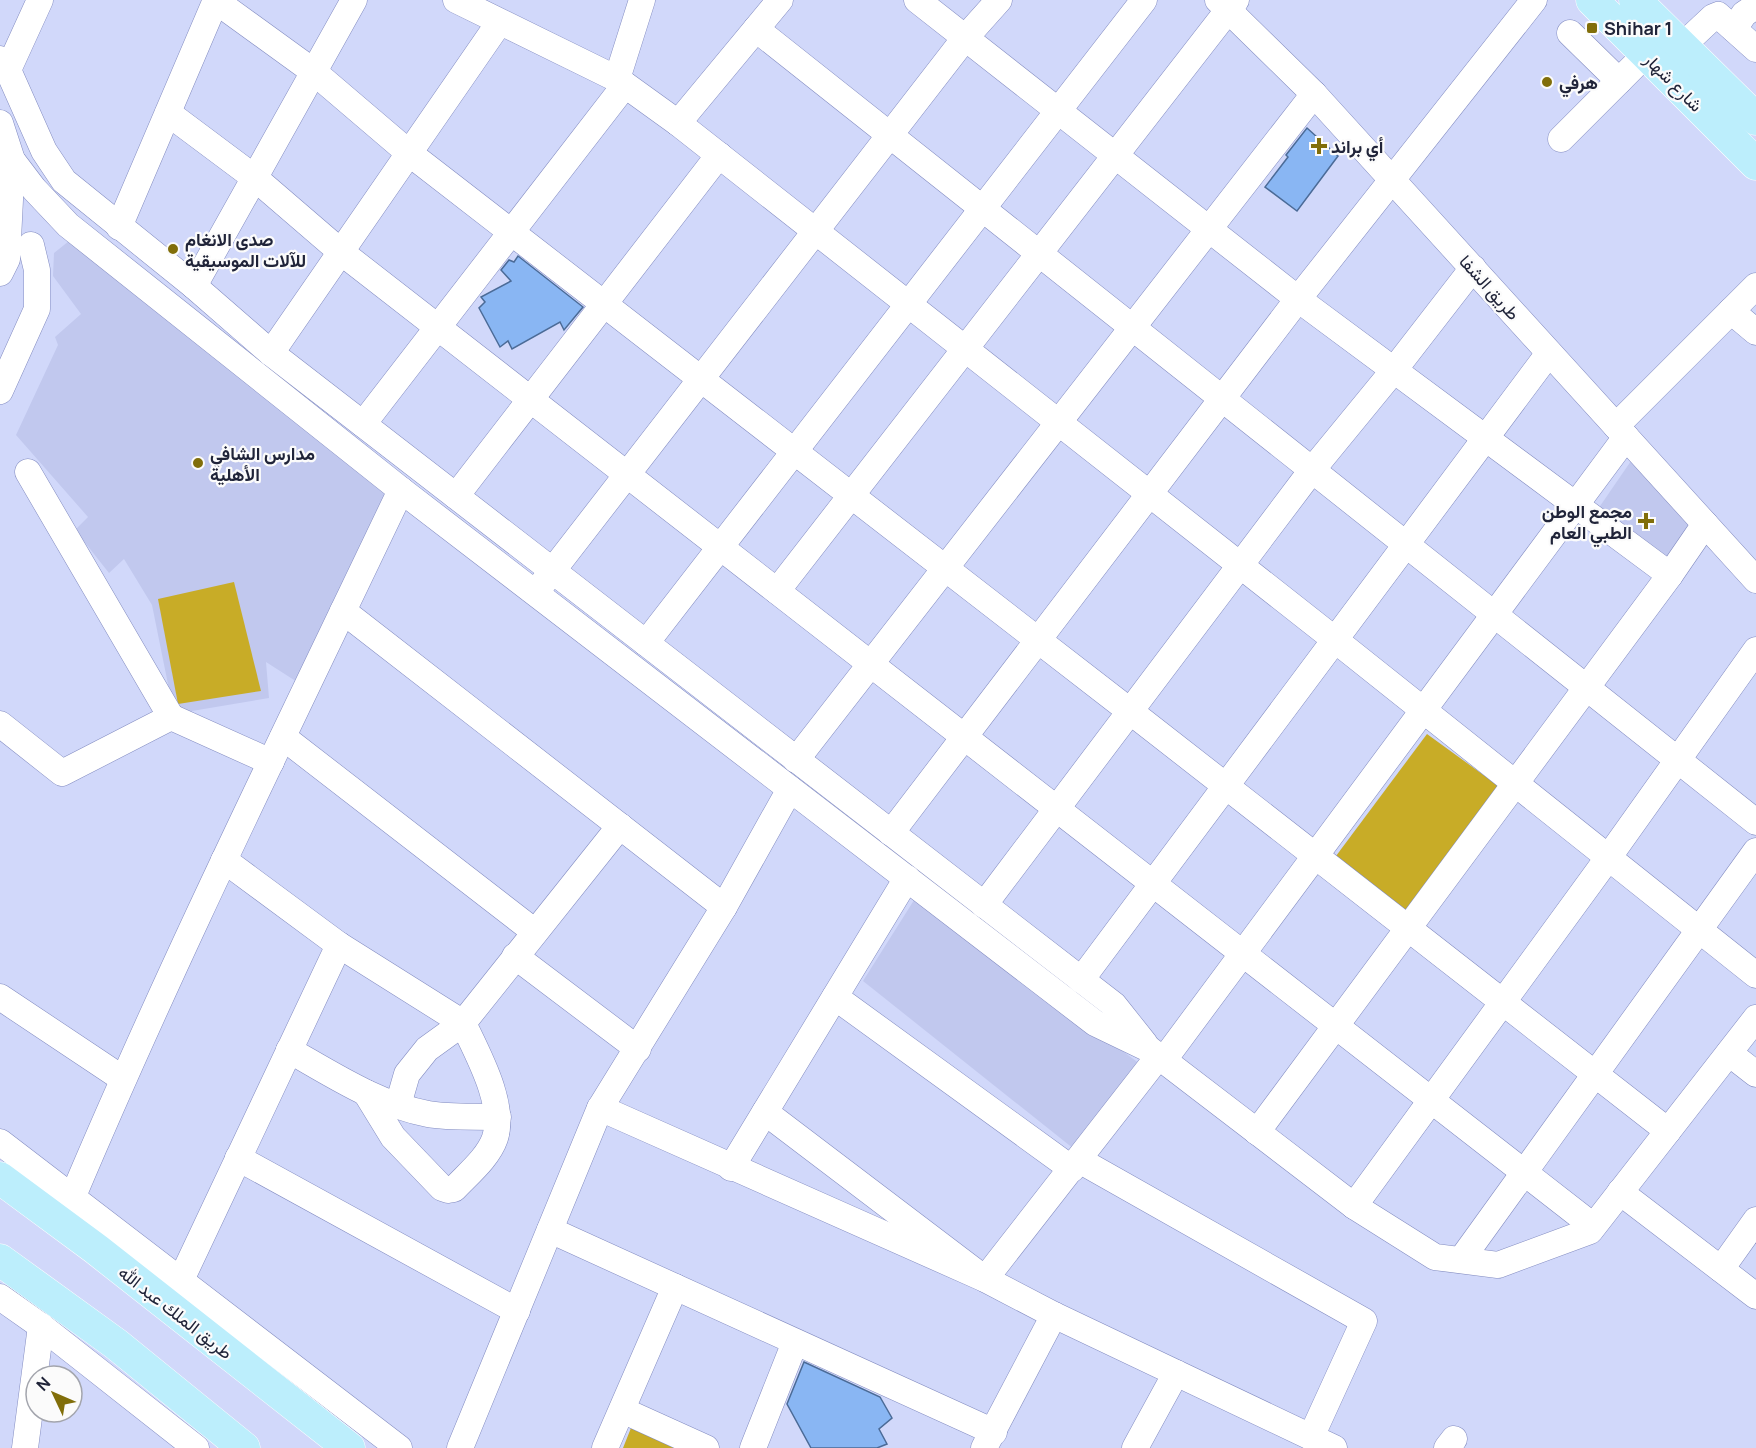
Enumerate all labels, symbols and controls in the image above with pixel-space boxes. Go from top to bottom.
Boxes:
place label: Shihar 1 [1604,16,1672,40]
marker: Shihar 1 [1585,21,1599,35]
street label: شارع شهار [1638,47,1709,117]
place label: هرفي [1559,70,1598,98]
marker: هرفي [1540,75,1554,89]
place label: أي براند [1331,134,1384,162]
marker: أي براند [1312,139,1326,153]
place label: صدى الانغام للآلات الموسيقية [185,227,306,272]
marker: صدى الانغام للآلات الموسيقية [166,242,180,256]
street label: طريق الشفا [1454,249,1526,325]
place label: مدارس الشافي الأهلية [210,441,315,486]
marker: مدارس الشافي الأهلية [191,456,205,470]
place label: مجمع الوطن الطبي العام [1542,499,1632,548]
marker: مجمع الوطن الطبي العام [1637,512,1655,530]
street label: طريق الملك عبد الله [114,1260,238,1364]
north arrow [24,1364,84,1424]
text: N [31,1372,55,1395]

